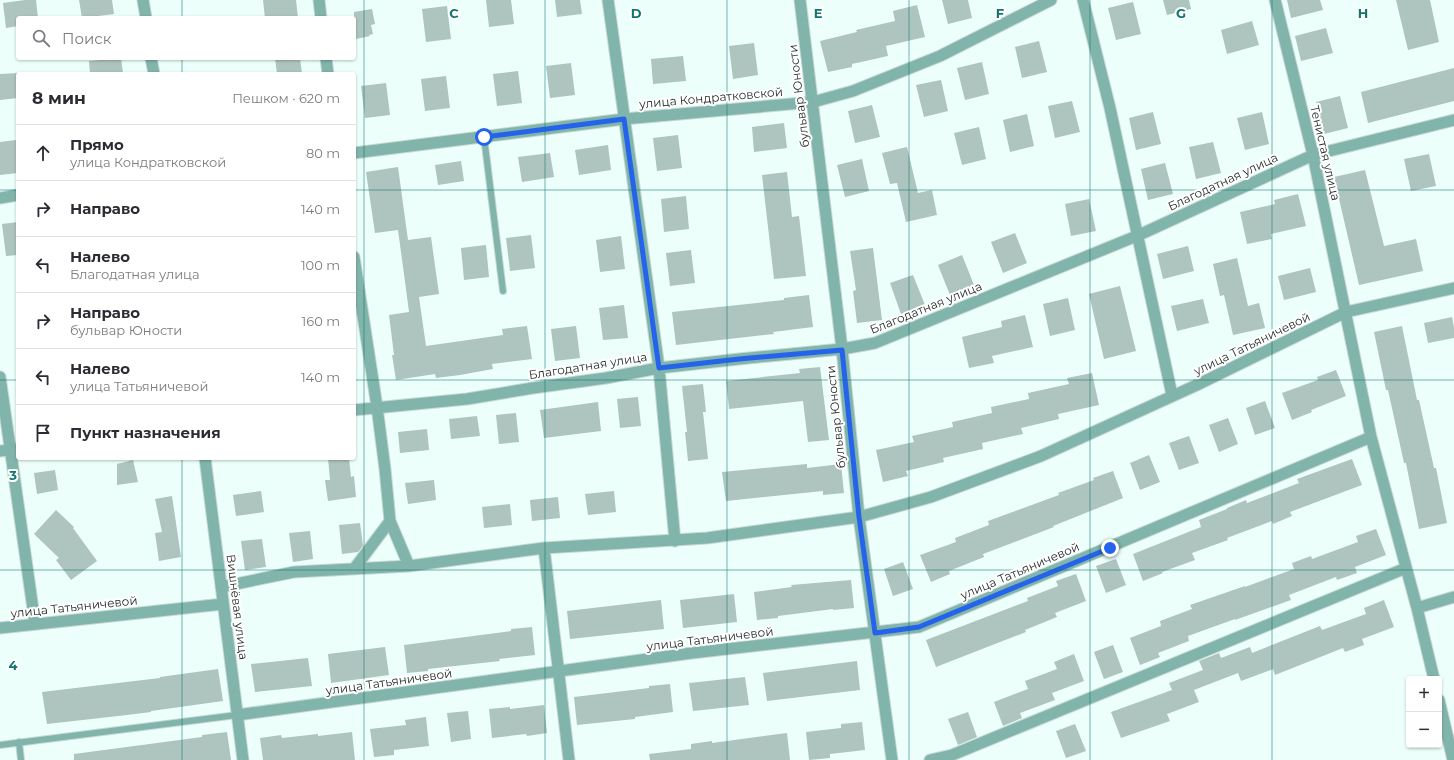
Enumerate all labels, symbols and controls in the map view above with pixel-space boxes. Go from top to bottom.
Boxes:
text: C [449,5,459,21]
text: D [631,5,642,21]
text: E [814,5,823,21]
text: F [996,5,1004,21]
text: G [1176,5,1186,21]
text: H [1358,5,1368,21]
search box [16,16,356,60]
icon: search [30,27,52,49]
text: Поиск [62,29,111,48]
street label: бульвар Юности [785,44,812,148]
street label: улица Кондратковской [637,84,783,111]
text: 8 мин [32,88,86,108]
text: Пешком · 620 m [232,90,340,106]
street label: Тенистая улица [1307,104,1344,202]
route start [475,128,493,146]
text: Прямо [70,135,124,154]
icon: ahead [32,142,54,164]
text: 80 m [306,145,340,161]
street label: Благодатная улица [1165,149,1280,214]
text: улица Кондратковской [70,154,226,170]
icon: right [32,198,54,220]
text: Направо [70,199,140,218]
text: 140 m [301,201,340,217]
text: Налево [70,247,130,266]
icon: left [32,254,54,276]
text: 100 m [301,257,340,273]
text: Благодатная улица [70,266,200,282]
street label: Благодатная улица [868,278,984,337]
text: Направо [70,303,140,322]
street label: улица Татьяничевой [1190,309,1312,379]
icon: right [32,310,54,332]
text: 160 m [302,313,340,329]
text: бульвар Юности [70,322,182,338]
street label: Благодатная улица [528,349,648,382]
text: Налево [70,359,130,378]
street label: бульвар Юности [823,365,848,469]
icon: left [32,366,54,388]
text: 140 m [301,369,340,385]
text: улица Татьяничевой [70,378,208,394]
icon: arrive [32,422,54,444]
text: Пункт назначения [70,423,221,442]
text: 3 [8,467,17,483]
street label: улица Татьяничевой [957,539,1082,603]
route end [1101,539,1119,557]
street label: Вишнёвая улица [224,553,251,660]
street label: улица Татьяничевой [9,592,138,621]
street label: улица Татьяничевой [645,623,774,654]
text: 4 [9,657,18,673]
street label: улица Татьяничевой [324,665,453,698]
map controls [1406,676,1442,748]
button: + [1406,676,1442,712]
button: − [1406,712,1442,748]

